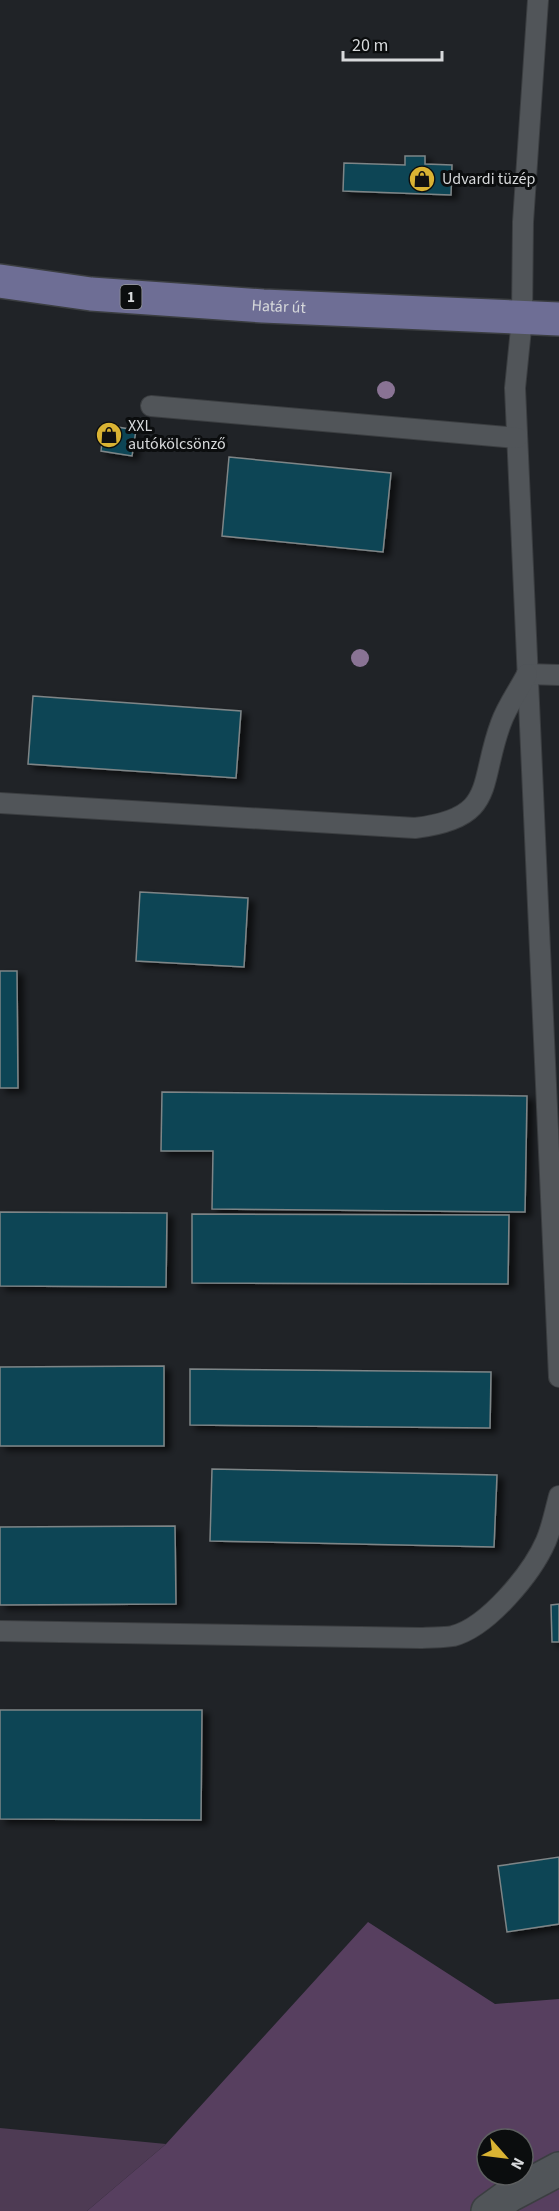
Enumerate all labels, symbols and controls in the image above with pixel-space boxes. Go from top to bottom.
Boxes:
scale bar [343,24,442,62]
text: 20 m [352,33,388,58]
shop icon: Udvardi tüzép [407,164,437,194]
place label: Udvardi tüzép [442,168,536,190]
road number: 1 [120,285,142,309]
street label: Határ út [251,294,307,319]
place label: XXL autókölcsönző [128,415,226,455]
shop icon: XXL autókölcsönző [94,420,124,450]
north arrow [475,2127,535,2187]
text: N [505,2154,530,2173]

